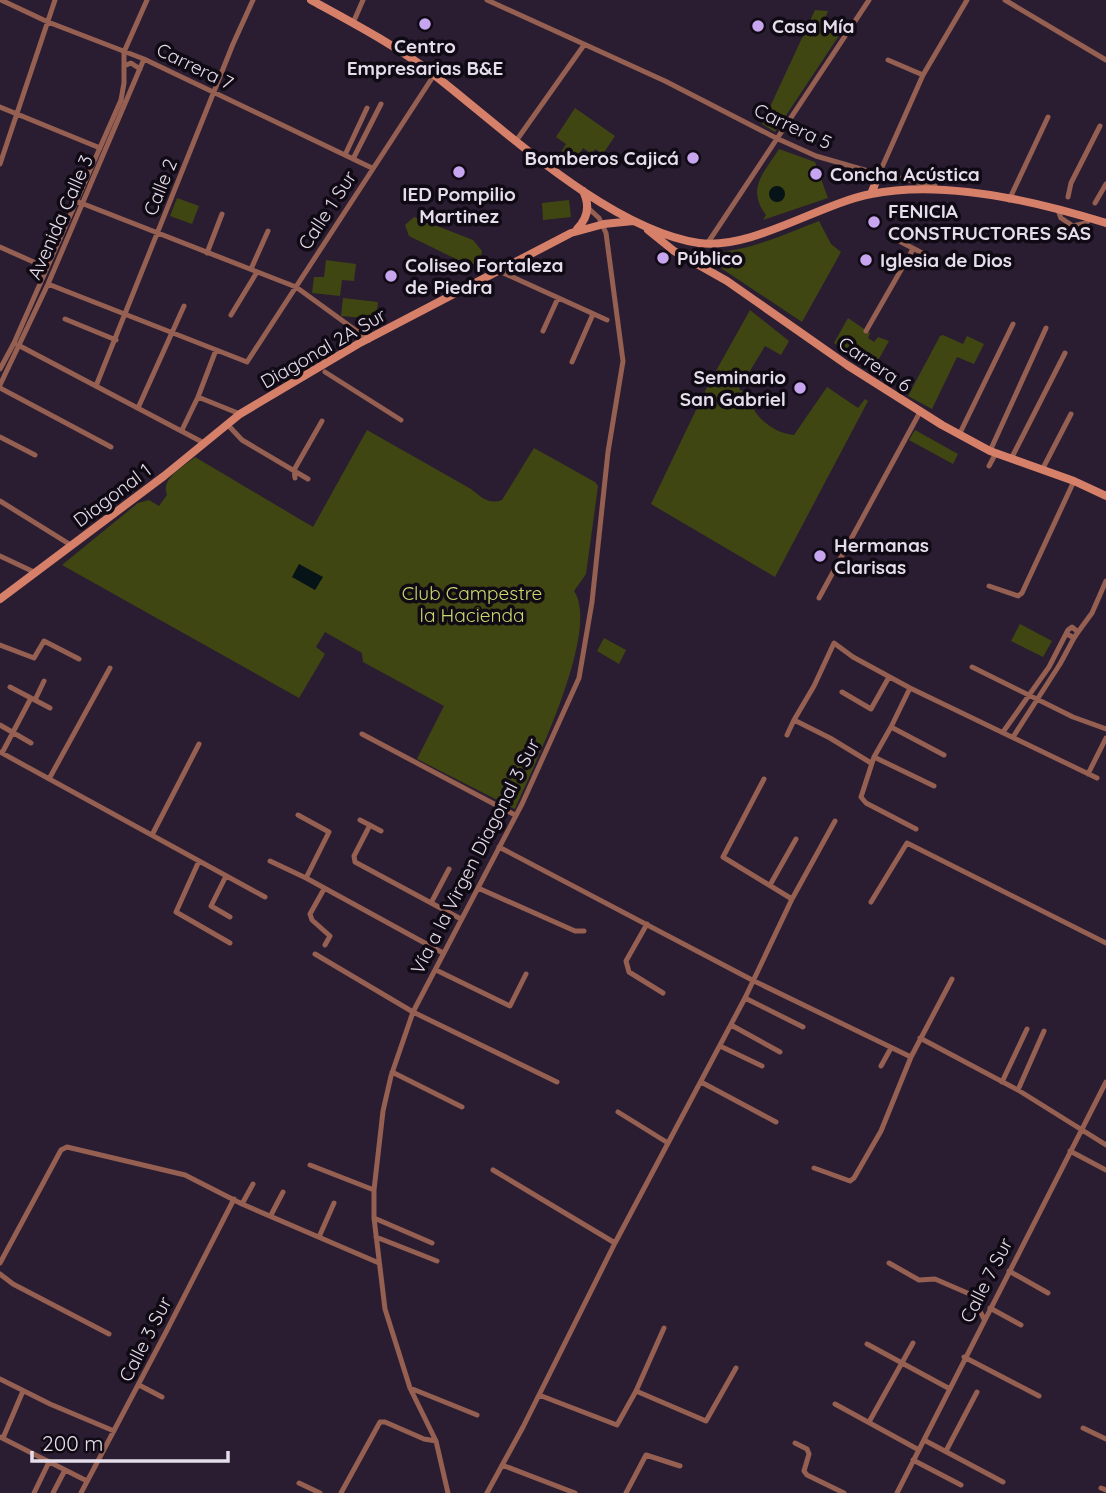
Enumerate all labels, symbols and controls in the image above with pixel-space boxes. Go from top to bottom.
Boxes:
place label: Casa Mía [772,14,854,38]
marker: Centro Empresarias B&E [417,16,433,32]
marker: Casa Mía [750,18,766,34]
place label: Centro Empresarias B&E [347,34,503,80]
street label: Carrera 7 [153,37,238,95]
street label: Carrera 5 [750,98,836,154]
place label: Bomberos Cajicá [525,146,679,170]
marker: Bomberos Cajicá [685,150,701,166]
street label: Avenida Calle 3 [22,151,98,283]
street label: Calle 2 [138,155,182,219]
place label: Concha Acústica [830,162,980,186]
marker: IED Pompilio Martinez [451,164,467,180]
street label: Calle 1 Sur [293,165,362,254]
marker: Concha Acústica [808,166,824,182]
place label: IED Pompilio Martinez [402,182,516,228]
place label: FENICIA CONSTRUCTORES SAS [888,199,1091,245]
marker: FENICIA CONSTRUCTORES SAS [866,214,882,230]
place label: Público [677,246,743,270]
place label: Iglesia de Dios [880,248,1012,272]
marker: Público [655,250,671,266]
marker: Iglesia de Dios [858,252,874,268]
place label: Coliseo Fortaleza de Piedra [405,253,563,299]
marker: Coliseo Fortaleza de Piedra [383,268,399,284]
street label: Diagonal 2A Sur [256,302,391,394]
street label: Carrera 6 [834,331,916,397]
place label: Seminario San Gabriel [680,365,786,411]
marker: Seminario San Gabriel [792,380,808,396]
street label: Diagonal 1 [68,458,156,532]
place label: Hermanas Clarisas [834,533,929,579]
marker: Hermanas Clarisas [812,548,828,564]
park label: Club Campestre la Hacienda [402,581,542,627]
street label: Vía a la Virgen Diagonal 3 Sur [405,733,545,978]
street label: Calle 7 Sur [954,1233,1018,1326]
street label: Calle 3 Sur [113,1292,177,1386]
scale bar [32,1420,228,1464]
text: 200 m [42,1430,104,1456]

